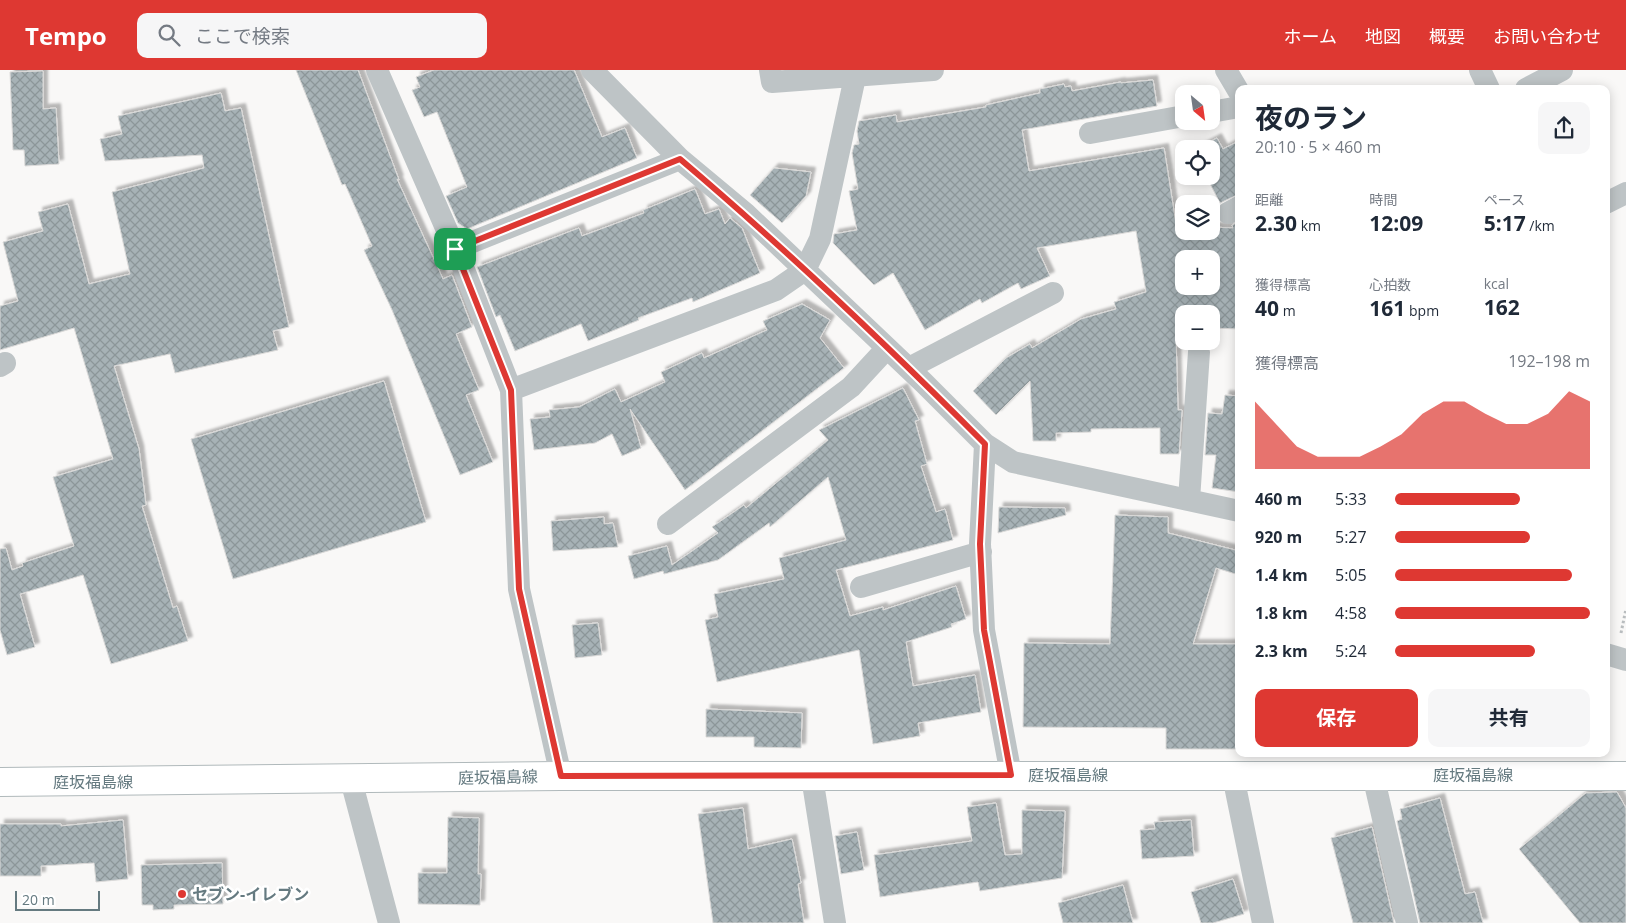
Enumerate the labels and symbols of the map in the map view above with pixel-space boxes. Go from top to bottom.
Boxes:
north arrow [1175,85,1220,130]
pin [434,228,476,270]
street label: 庭坂福島線 [1028,764,1108,786]
street label: 庭坂福島線 [1433,764,1513,786]
street label: 庭坂福島線 [458,765,538,789]
street label: 庭坂福島線 [53,771,133,793]
place label: セブン-イレブン [192,883,309,905]
scale bar [15,888,100,911]
marker: セブン-イレブン [176,888,188,900]

